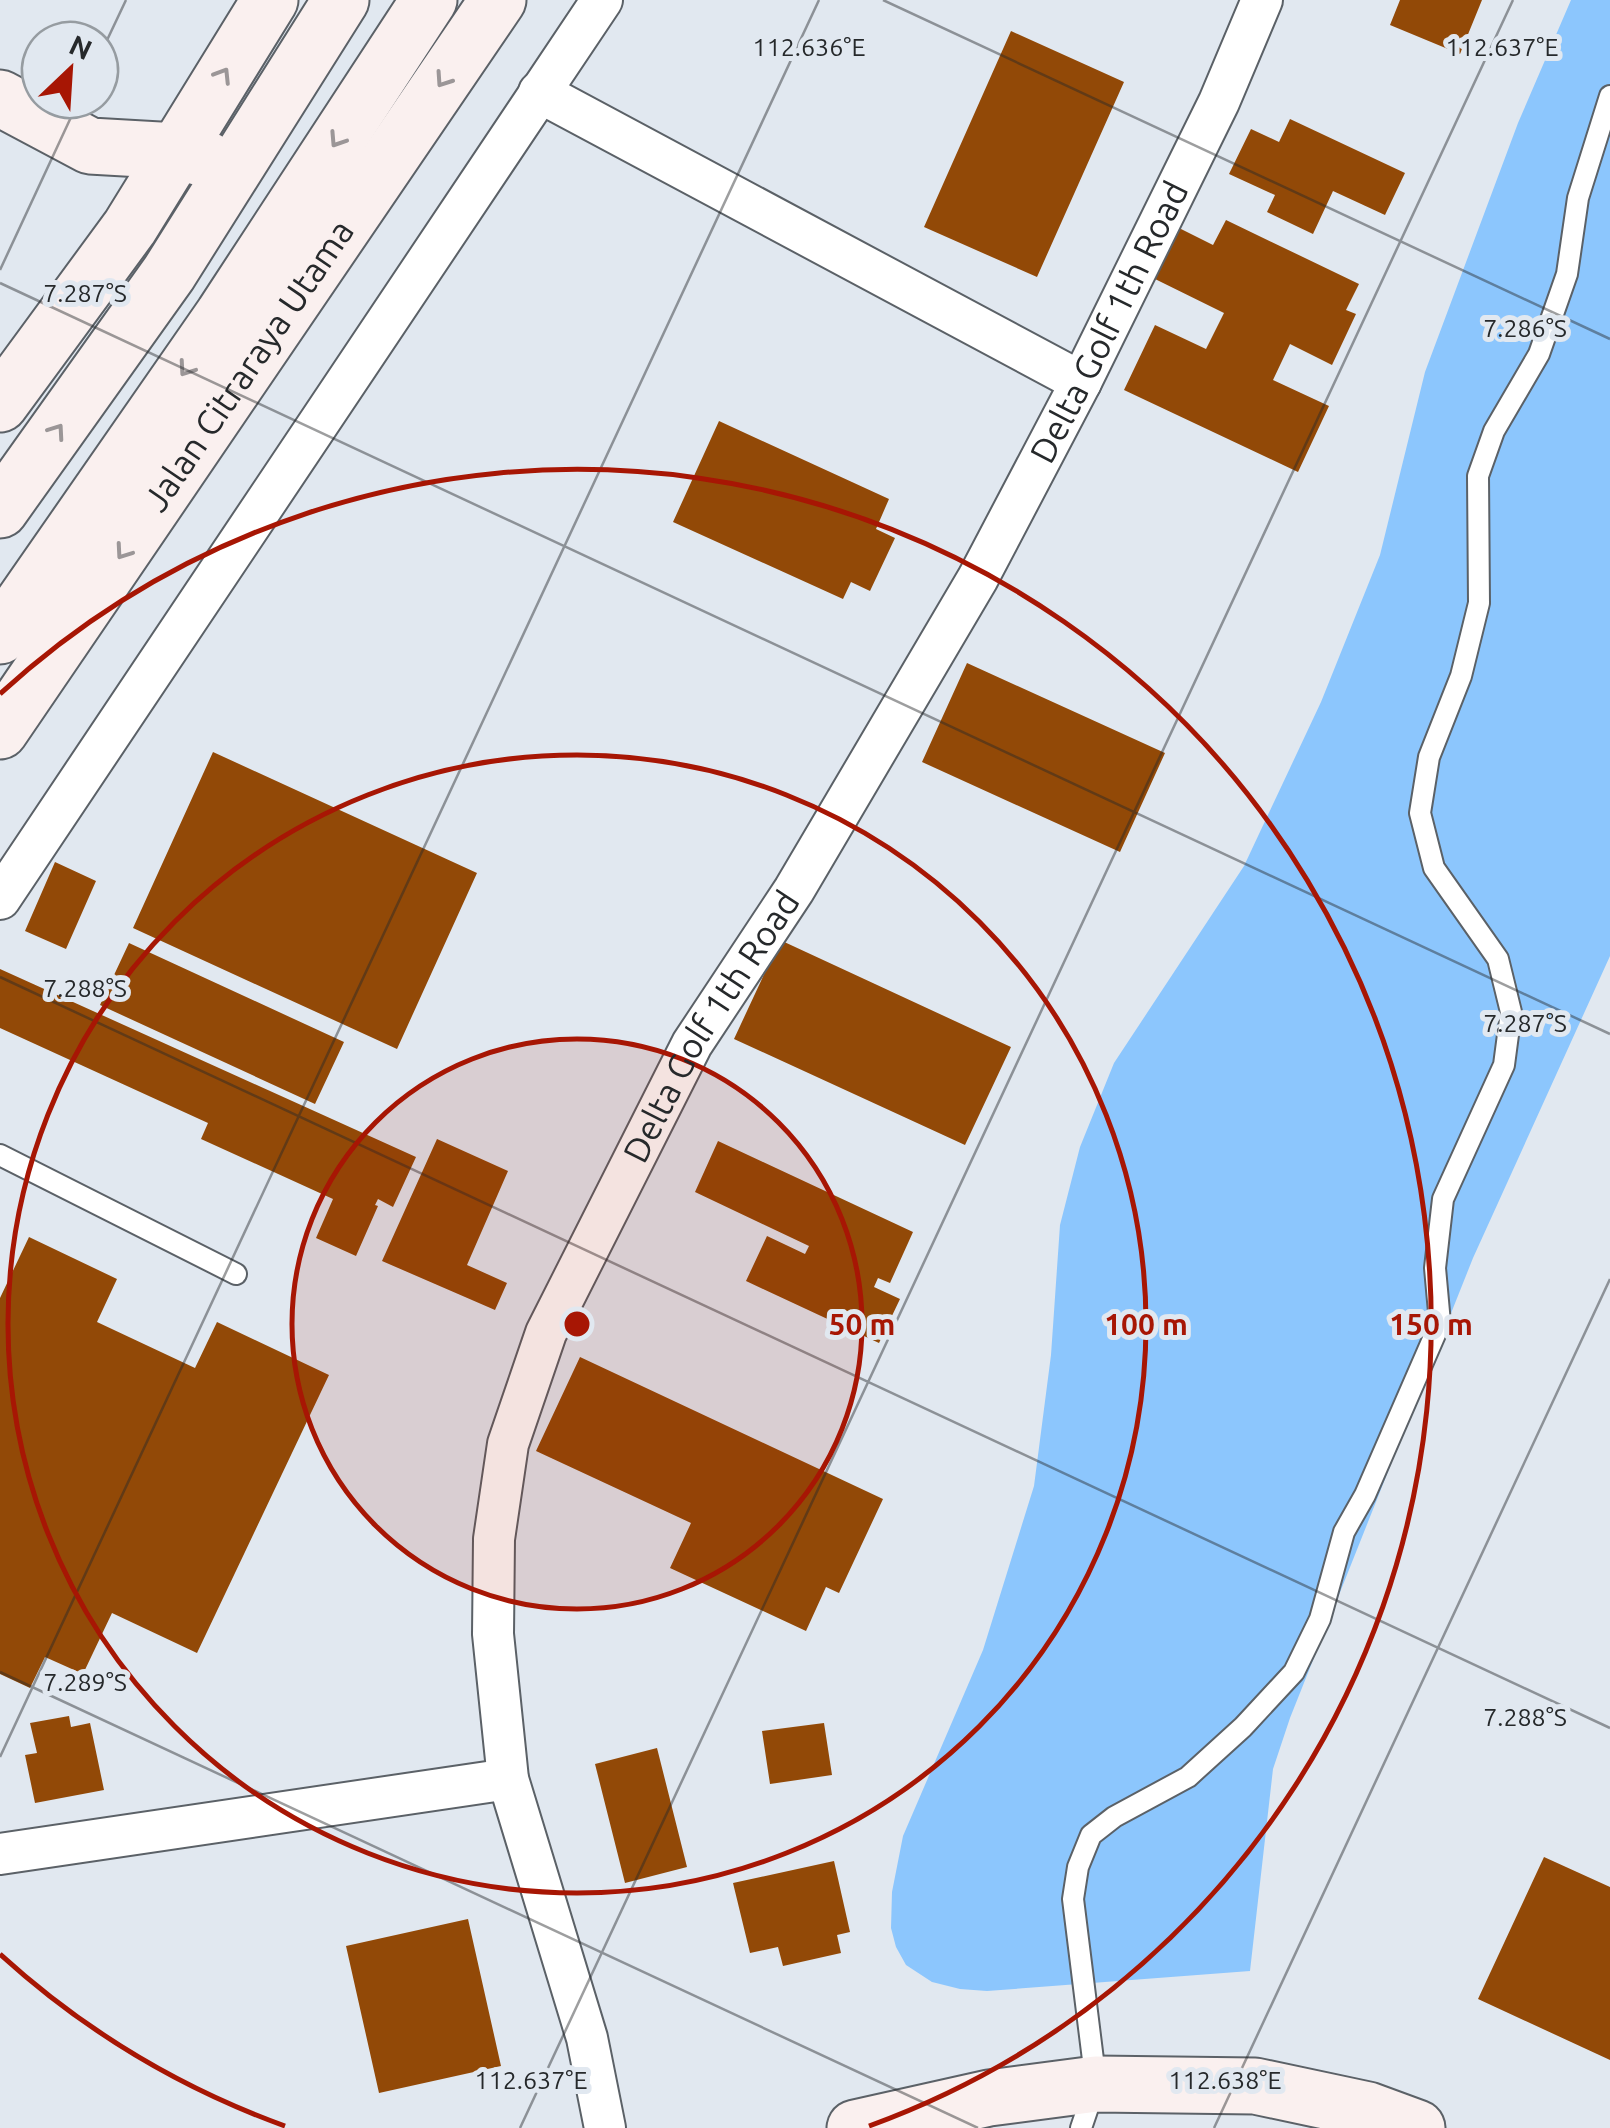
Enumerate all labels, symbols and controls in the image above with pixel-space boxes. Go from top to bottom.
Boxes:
north arrow [20,20,120,120]
text: N [65,28,97,65]
text: 112.636°E [753,33,865,61]
text: 112.637°E [1446,33,1558,61]
one-way arrow [211,68,230,86]
one-way arrow [437,69,455,88]
one-way arrow [331,129,350,147]
street label: Delta Golf 1th Road [1021,175,1196,469]
street label: Jalan Citraraya Utama [135,212,361,518]
text: 7.287°S [43,279,127,307]
text: 7.286°S [1483,314,1567,342]
one-way arrow [180,357,198,376]
one-way arrow [44,423,63,442]
one-way arrow [117,541,135,560]
street label: Delta Golf 1th Road [615,883,807,1169]
text: 7.288°S [43,974,127,1002]
text: 7.287°S [1483,1009,1567,1037]
centre of rings [559,1306,595,1342]
text: 50 m [829,1307,895,1341]
text: 100 m [1104,1307,1188,1341]
text: 150 m [1389,1307,1473,1341]
text: 7.289°S [43,1668,127,1696]
text: 7.288°S [1483,1703,1567,1731]
text: 112.637°E [475,2066,587,2094]
text: 112.638°E [1169,2066,1281,2094]

